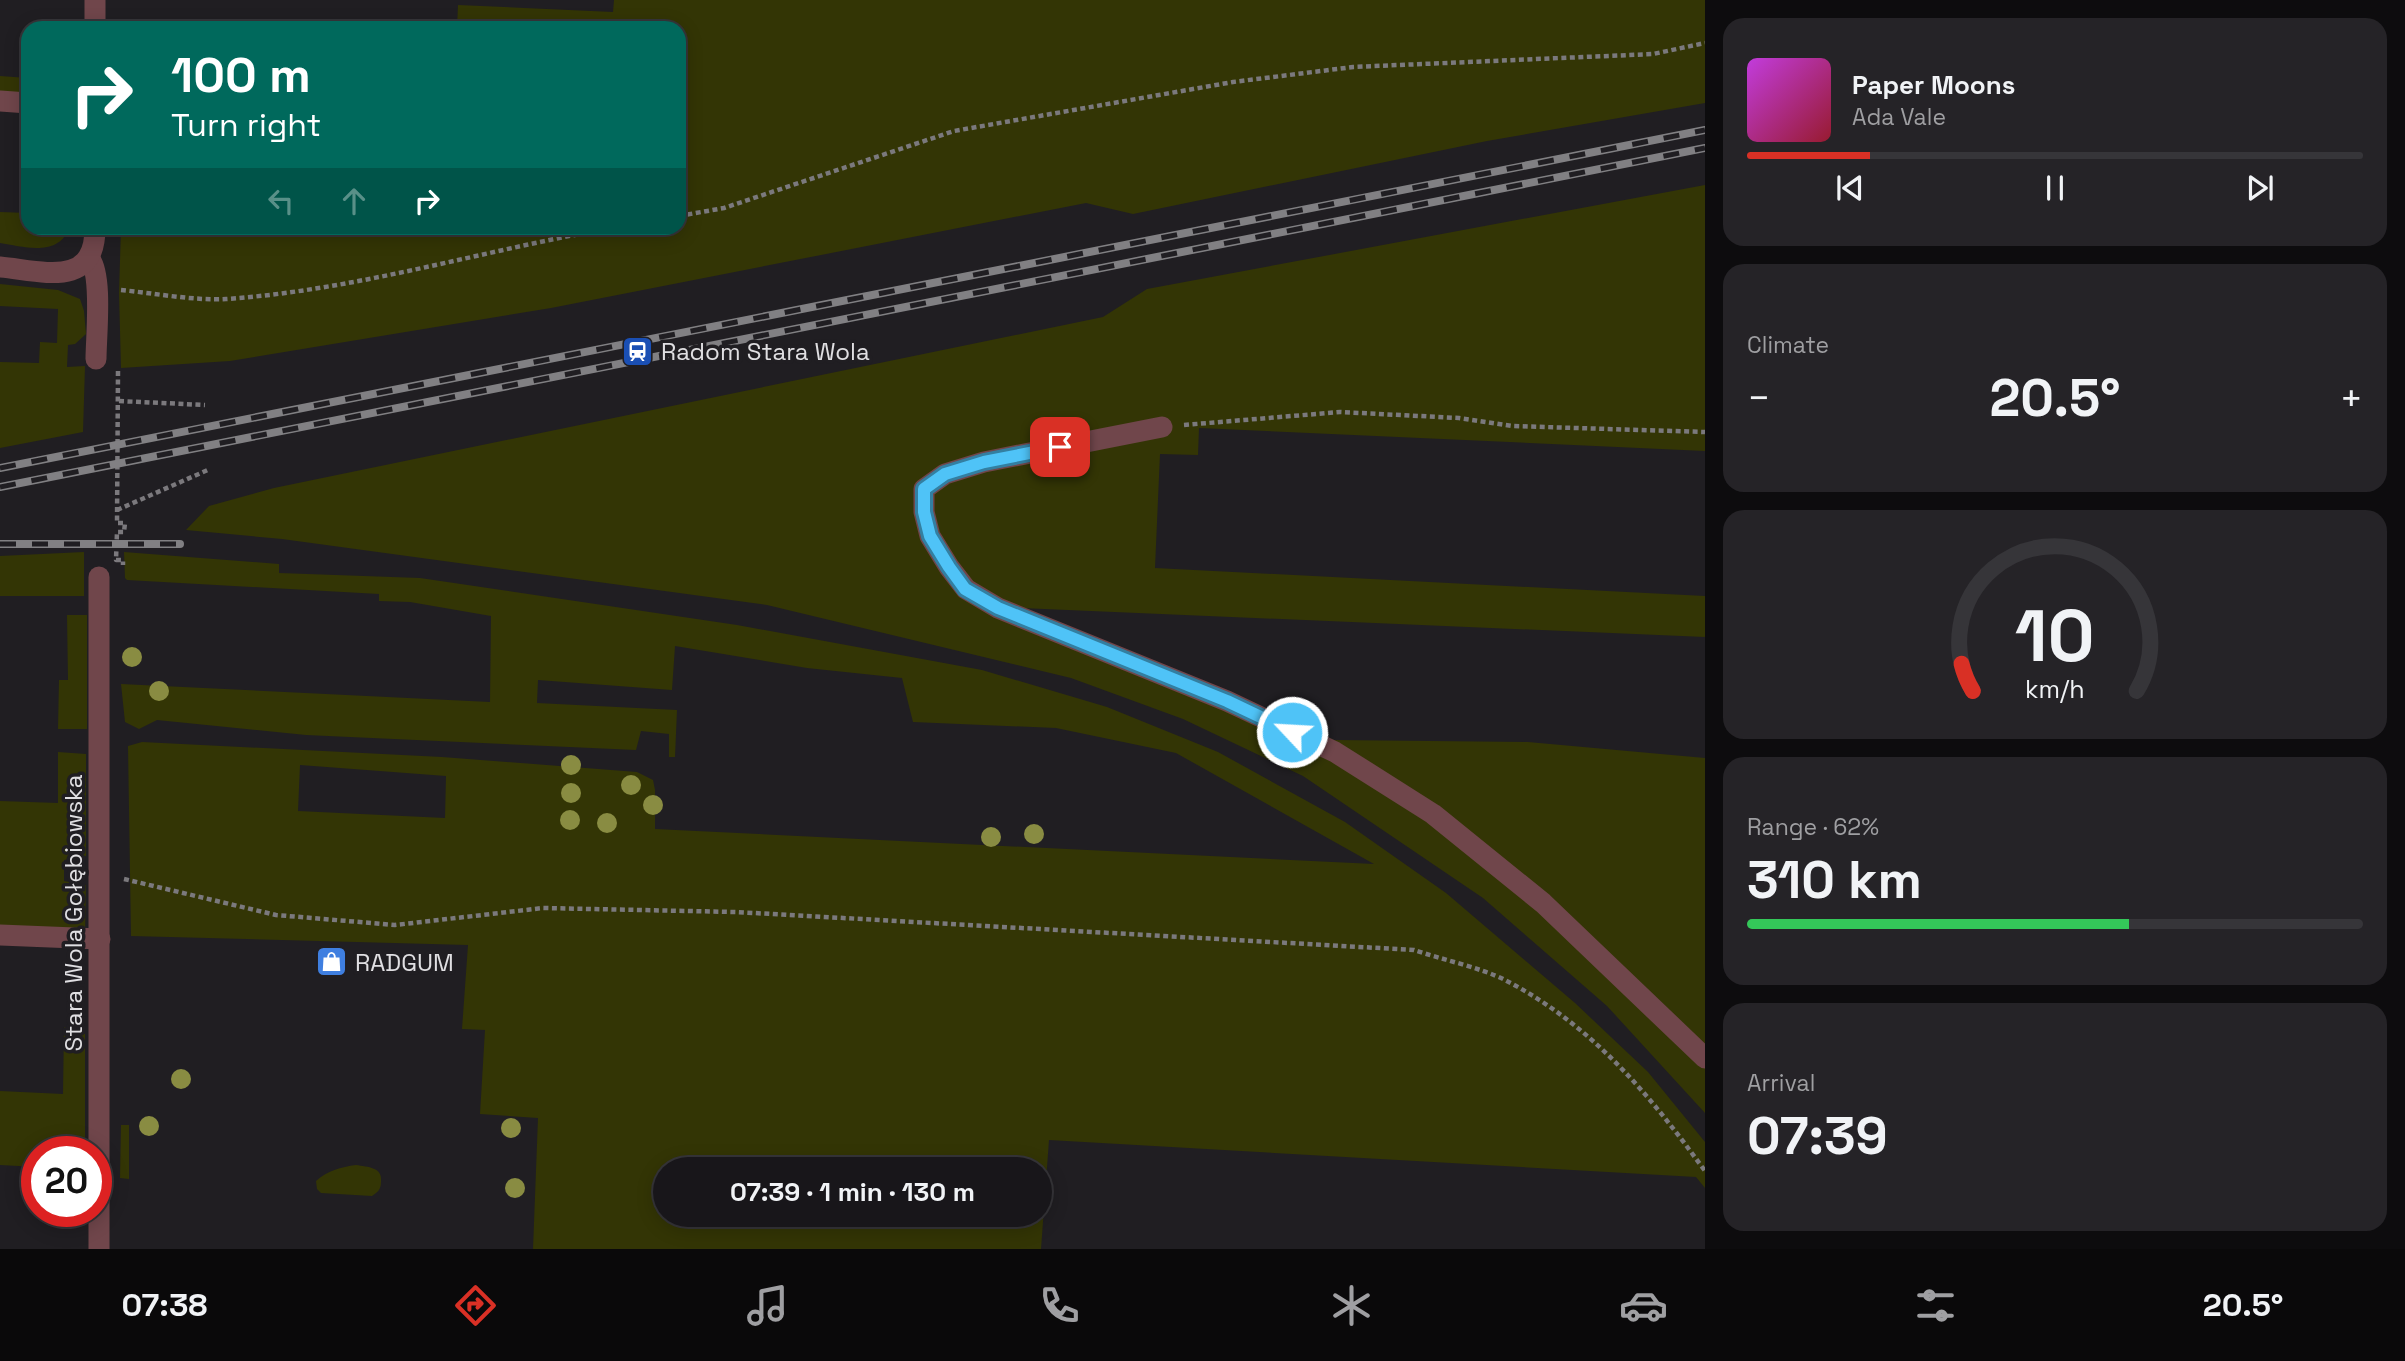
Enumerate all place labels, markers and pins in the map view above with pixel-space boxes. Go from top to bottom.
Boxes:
station icon: Radom Stara Wola [621,334,655,368]
place label: Radom Stara Wola [661,336,870,367]
pin [1030,417,1090,477]
shop icon: RADGUM [315,945,349,979]
place label: RADGUM [355,947,454,978]

